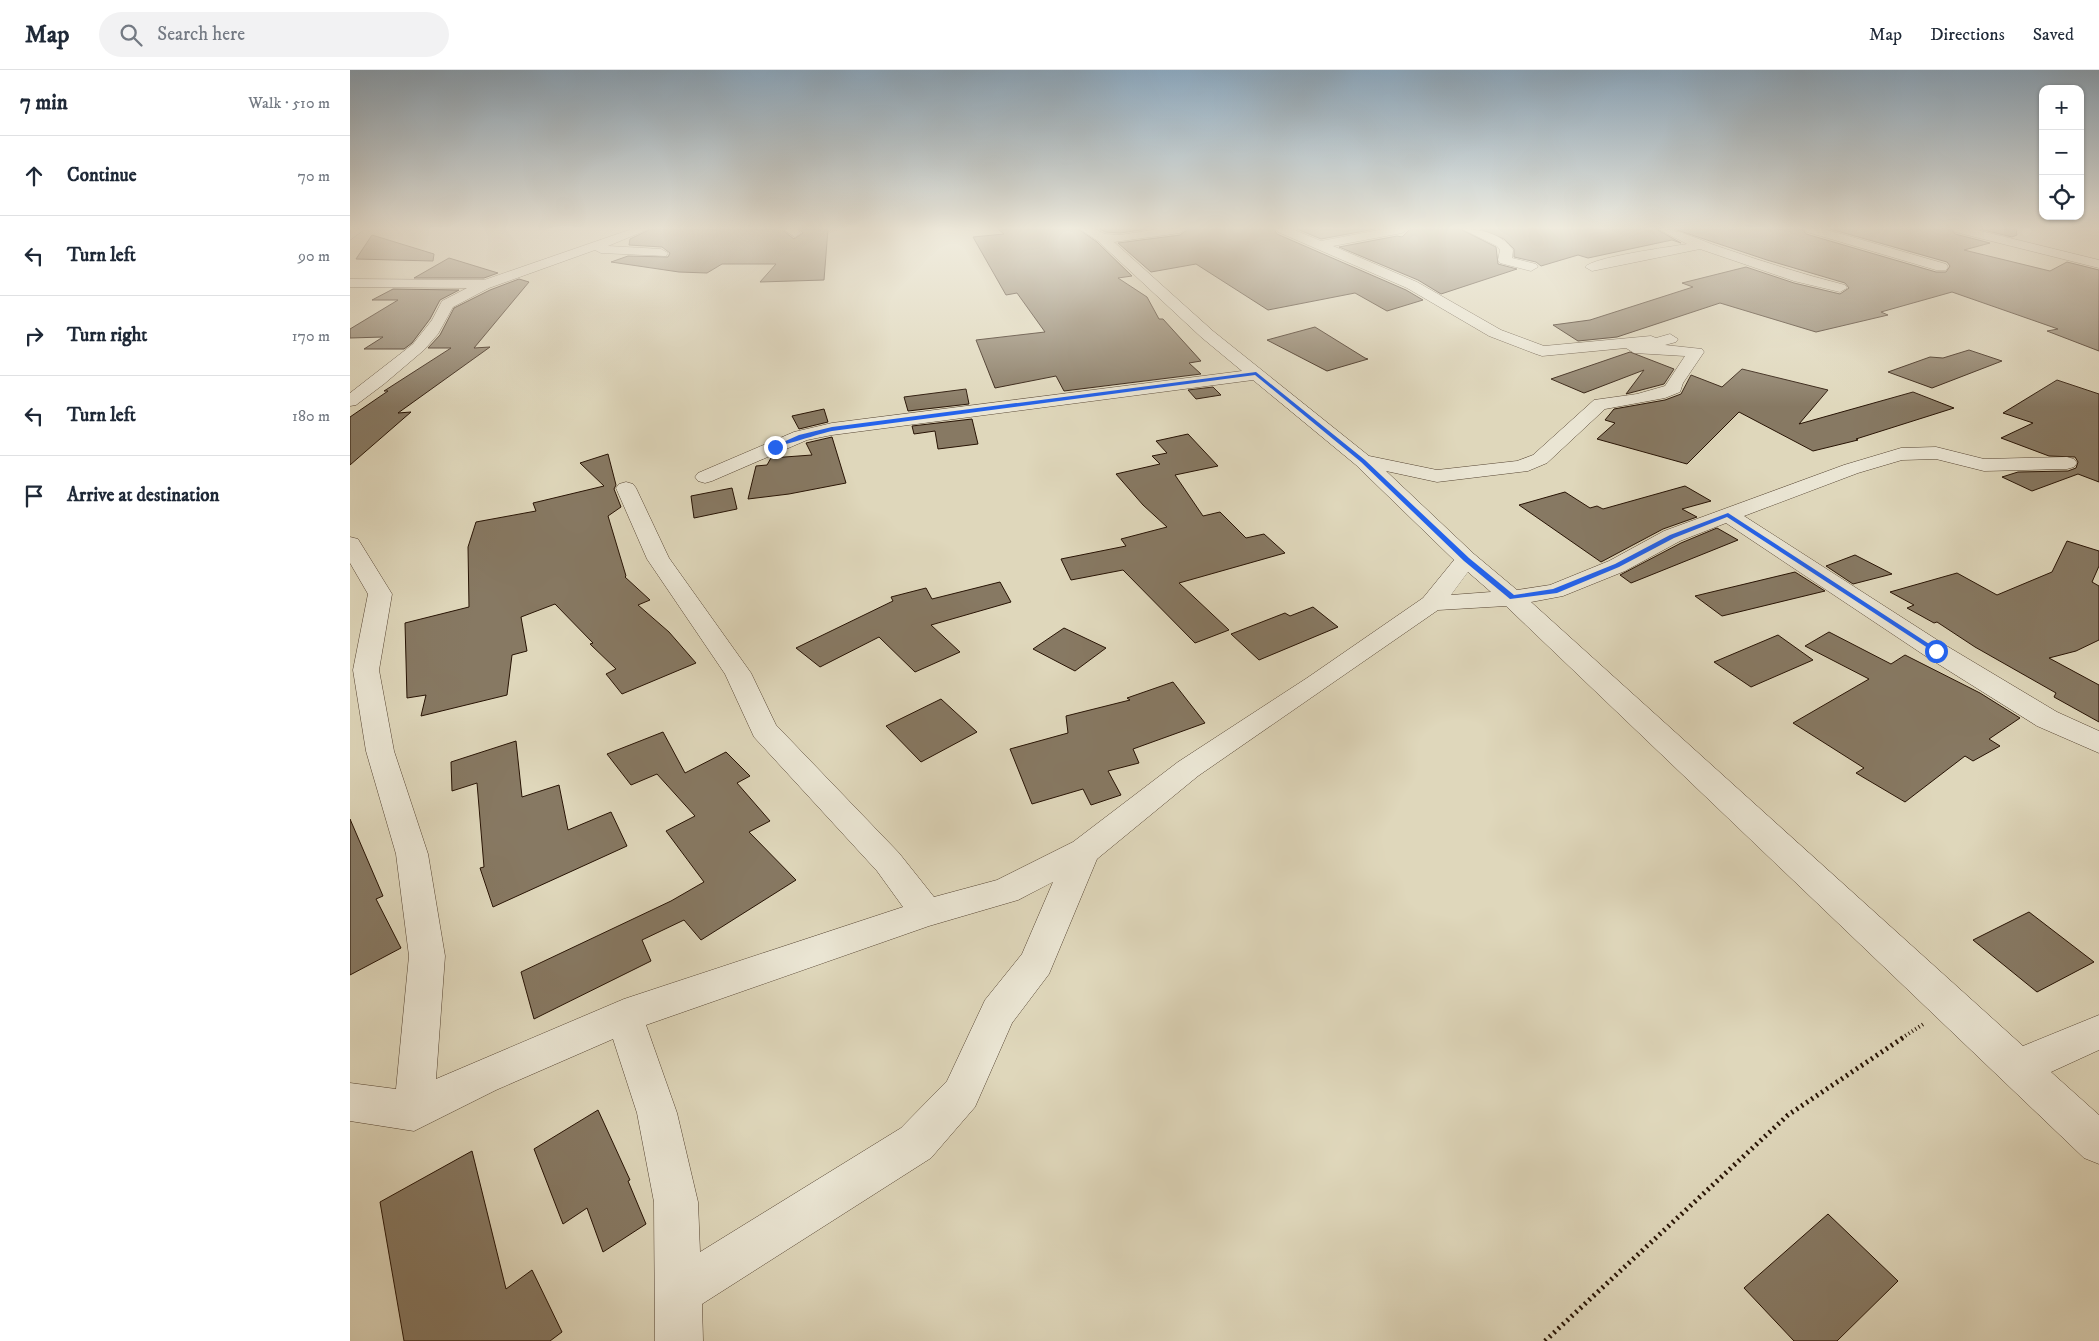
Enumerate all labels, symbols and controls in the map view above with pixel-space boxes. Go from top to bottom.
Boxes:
search box [99,12,449,57]
text: Map [25,20,69,50]
icon: search [117,21,145,49]
text: Search here [157,23,245,46]
text: Map [1869,24,1902,46]
text: Directions [1930,24,2005,46]
text: Saved [2033,24,2074,46]
map controls [2039,85,2084,220]
button: + [2039,85,2084,130]
text: 7 min [20,90,68,116]
text: Walk · 510 m [248,93,330,113]
button: − [2039,130,2084,175]
icon: ahead [20,162,48,190]
text: Continue [67,164,137,187]
text: 70 m [298,166,330,186]
button: locate [2039,175,2084,220]
icon: left [20,242,48,270]
text: Turn left [67,244,136,267]
text: 90 m [298,246,330,266]
icon: right [20,322,48,350]
text: Turn right [67,324,147,347]
text: 170 m [292,326,330,346]
icon: left [20,402,48,430]
text: Turn left [67,404,136,427]
text: 180 m [292,406,330,426]
route end [764,436,787,459]
icon: arrive [20,482,48,510]
text: Arrive at destination [67,484,219,507]
route start [1925,640,1948,663]

